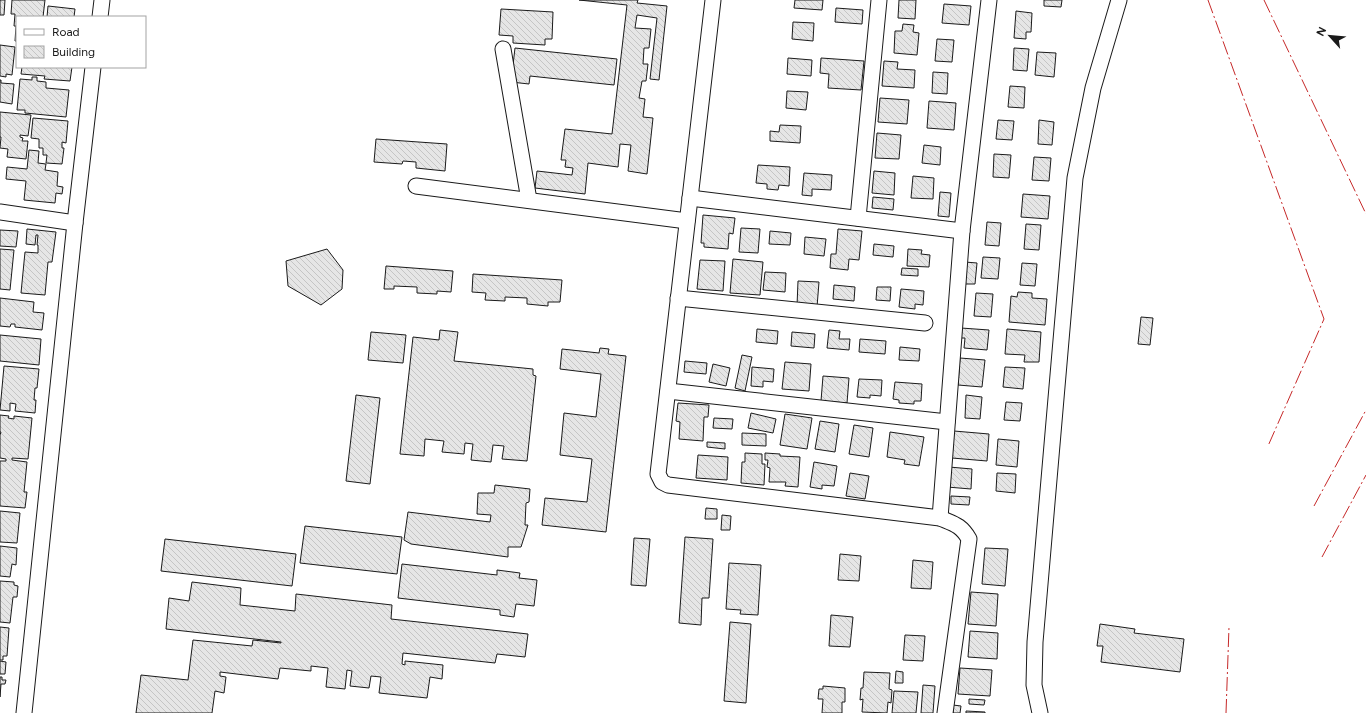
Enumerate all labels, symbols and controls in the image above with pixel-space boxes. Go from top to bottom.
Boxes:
legend [16,16,146,68]
north arrow [1310,16,1350,56]
text: Road [52,25,80,39]
text: N [1314,25,1329,38]
text: Building [52,45,95,59]

